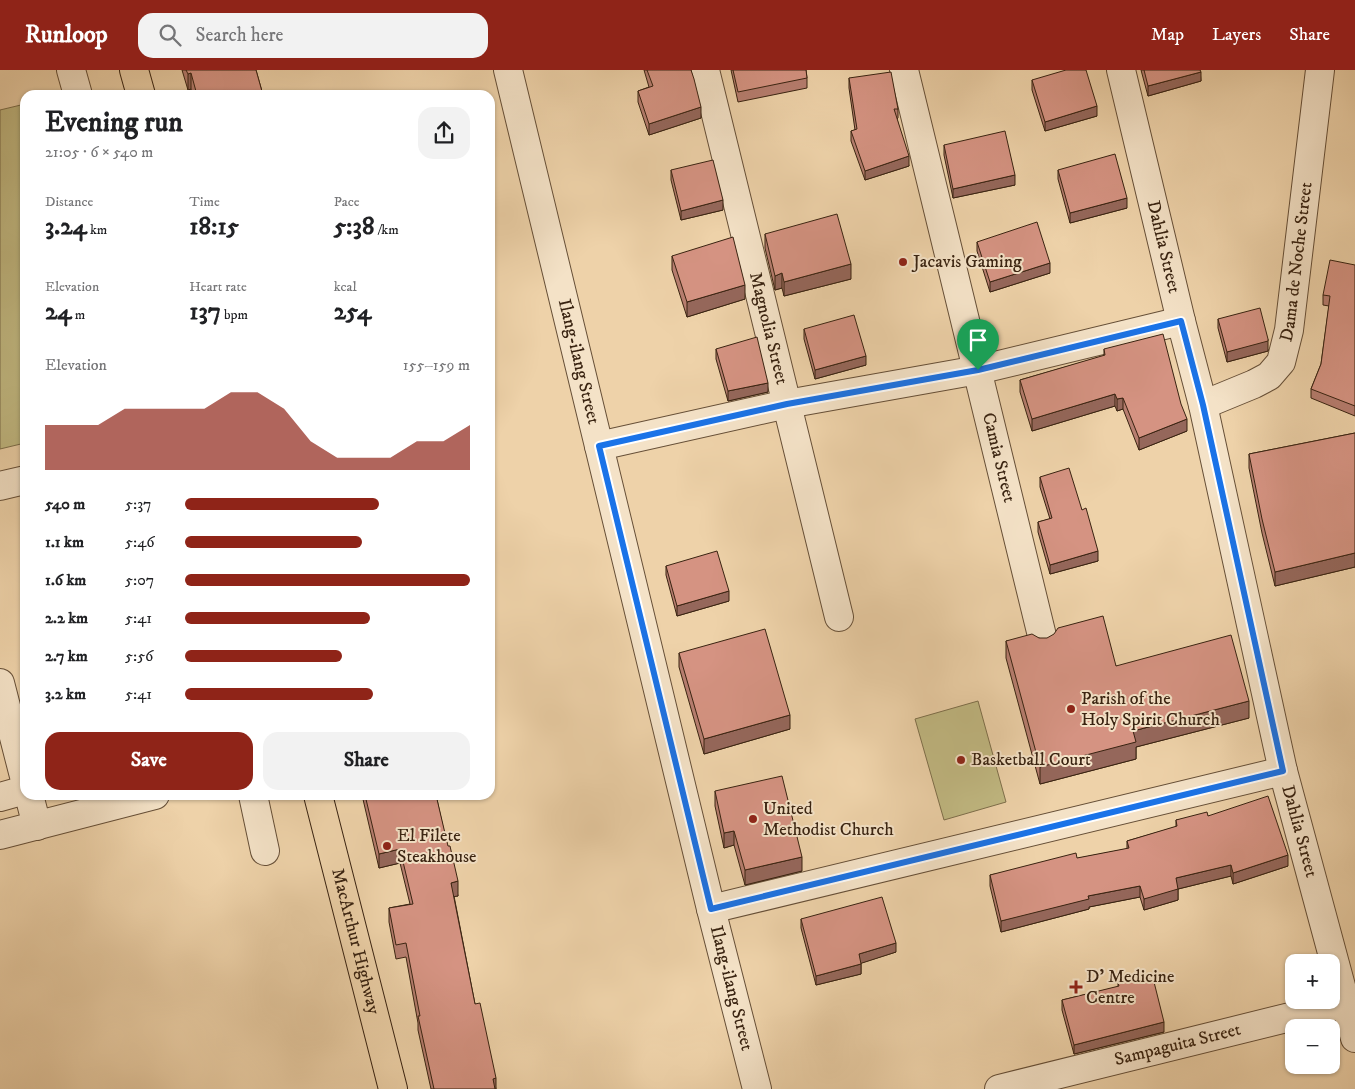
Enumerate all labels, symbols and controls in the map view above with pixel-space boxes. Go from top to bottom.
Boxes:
search box [138,13,488,58]
text: Runloop [25,20,108,50]
icon: search [156,21,184,49]
text: Search here [196,24,283,47]
text: Map [1151,24,1184,46]
text: Layers [1212,24,1261,46]
text: Share [1289,24,1330,46]
text: Evening run [45,105,183,140]
button: share [418,107,470,159]
text: 21:05 · 6 × 540 m [45,142,153,162]
street label: Dama de Noche Street [1275,181,1318,344]
text: Distance [45,193,93,211]
text: Time [189,193,220,211]
text: Pace [334,193,360,211]
street label: Dahlia Street [1142,198,1185,296]
text: 3.24 [45,211,87,242]
text: 18:15 [189,211,239,242]
text: 5:38 [334,211,374,242]
text: km [87,221,107,239]
text: /km [374,221,399,239]
place label: Jacavis Gaming [911,251,1022,273]
marker: Jacavis Gaming [897,256,909,268]
street label: Magnolia Street [744,270,793,387]
text: Elevation [45,278,99,296]
text: Heart rate [189,278,247,296]
text: kcal [334,278,357,296]
text: 24 [45,296,72,327]
text: 137 [189,296,221,327]
text: 254 [334,296,371,327]
street label: Ilang-ilang Street [553,297,604,427]
text: m [72,306,85,324]
text: bpm [221,306,248,324]
pin [957,319,999,370]
icon: arrive [964,326,992,354]
text: Elevation [45,355,107,375]
text: 155–159 m [403,355,470,375]
street label: Camia Street [977,410,1020,505]
text: 540 m [45,494,85,514]
text: 5:37 [125,494,152,514]
text: 1.1 km [45,532,84,552]
text: 5:46 [125,532,155,552]
text: 1.6 km [45,570,86,590]
text: 5:07 [125,570,154,590]
text: 2.2 km [45,608,88,628]
text: 5:41 [125,608,152,628]
text: 2.7 km [45,646,88,666]
text: 5:56 [125,646,153,666]
text: 3.2 km [45,684,86,704]
text: 5:41 [125,684,152,704]
place label: Parish of the Holy Spirit Church [1081,688,1220,731]
marker: Parish of the Holy Spirit Church [1065,703,1077,715]
button: Save [45,732,253,790]
button: Share [263,732,470,790]
place label: Basketball Court [971,749,1091,771]
marker: Basketball Court [955,754,967,766]
street label: Dahlia Street [1276,783,1322,880]
place label: United Methodist Church [763,798,894,841]
marker: United Methodist Church [747,813,759,825]
place label: El Filete Steakhouse [397,825,477,868]
marker: El Filete Steakhouse [381,840,393,852]
street label: MacArthur Highway [326,866,385,1017]
street label: Ilang-ilang Street [705,923,758,1053]
map controls [1285,954,1340,1074]
button: + [1285,954,1340,1009]
place label: D' Medicine Centre [1086,966,1174,1009]
marker: D' Medicine Centre [1070,981,1082,993]
street label: Sampaguita Street [1112,1019,1243,1071]
button: − [1285,1019,1340,1074]

